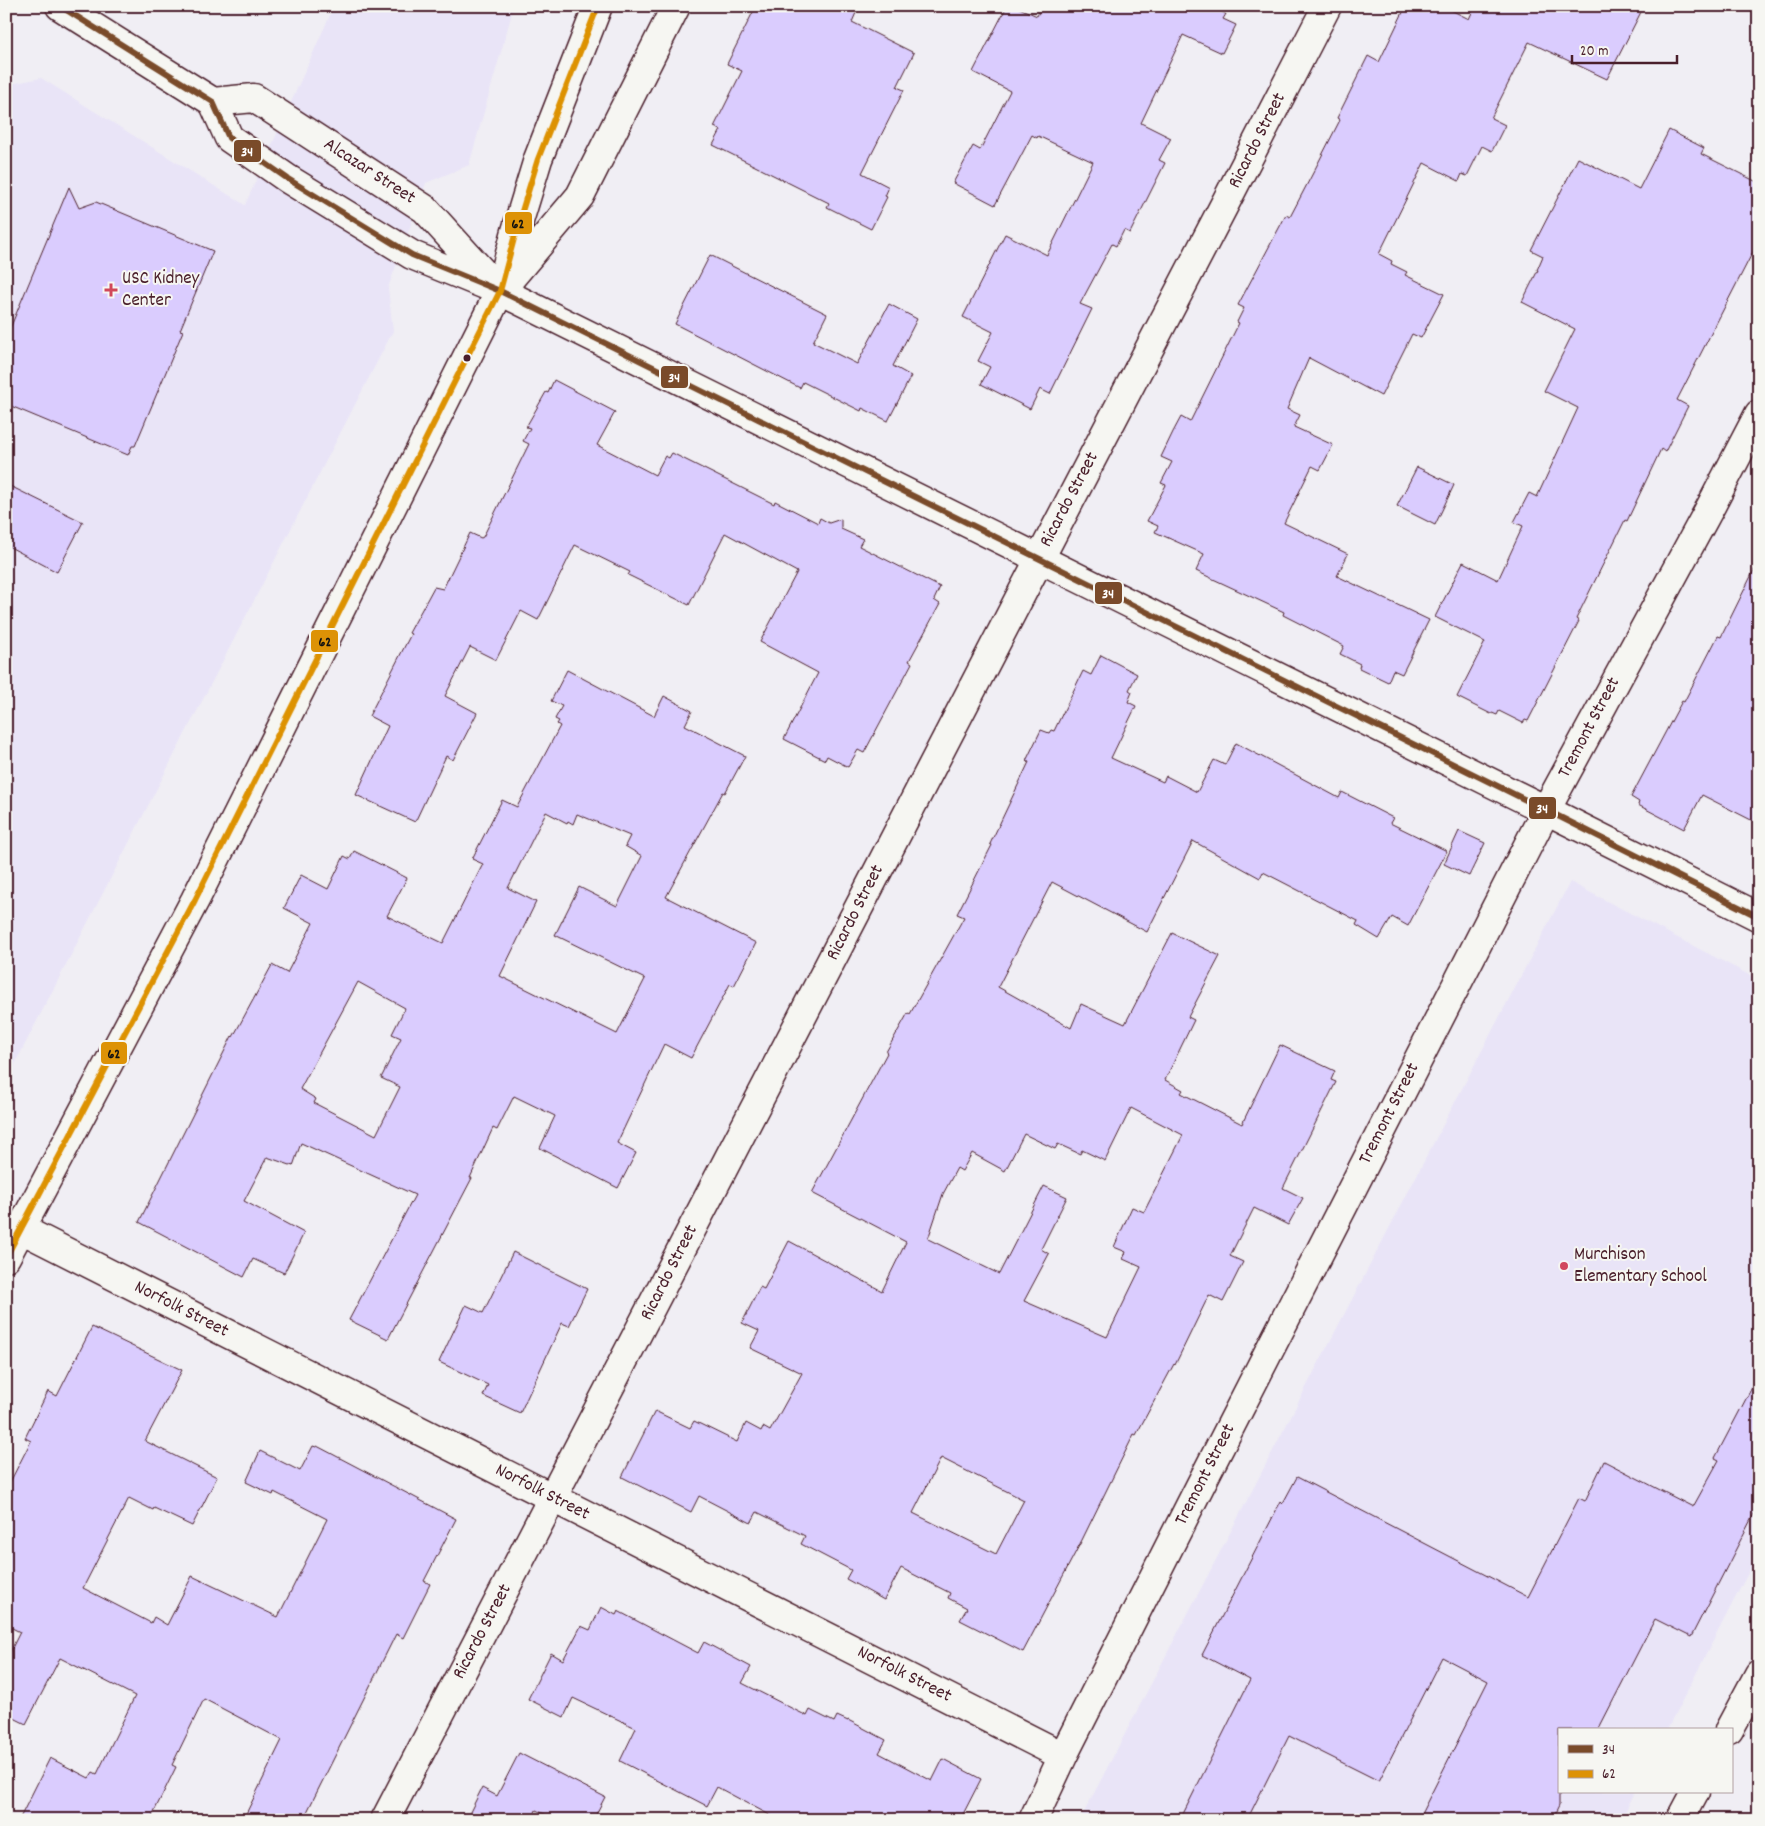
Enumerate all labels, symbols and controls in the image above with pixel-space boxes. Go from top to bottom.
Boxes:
scale bar [1572,32,1678,64]
text: 20 m [1580,41,1608,63]
street label: Ricardo Street [1222,88,1294,194]
street label: Alcazar Street [318,132,420,212]
line badge: 34 [233,139,262,163]
text: 34 [241,143,253,163]
line badge: 62 [504,211,533,235]
text: 62 [512,215,524,235]
place label: USC Kidney Center [122,266,200,315]
marker: USC Kidney Center [104,283,118,297]
unlabelled marker [462,353,472,363]
line badge: 34 [660,365,689,389]
text: 34 [668,369,680,389]
street label: Ricardo Street [1034,448,1106,552]
line badge: 34 [1094,581,1123,605]
text: 34 [1102,585,1114,605]
line badge: 62 [310,629,339,653]
text: 62 [319,633,331,653]
street label: Tremont Street [1552,673,1628,783]
line badge: 34 [1528,796,1557,820]
text: 34 [1536,800,1548,820]
street label: Ricardo Street [820,860,892,966]
line badge: 62 [100,1041,128,1065]
text: 62 [108,1045,120,1065]
street label: Tremont Street [1353,1058,1427,1170]
street label: Ricardo Street [634,1220,706,1326]
place label: Murchison Elementary School [1574,1242,1707,1291]
marker: Murchison Elementary School [1558,1260,1570,1272]
street label: Norfolk Street [129,1275,233,1345]
street label: Tremont Street [1169,1419,1243,1531]
street label: Norfolk Street [490,1458,594,1528]
street label: Ricardo Street [447,1580,519,1684]
street label: Norfolk Street [852,1640,956,1710]
legend [1558,1728,1732,1794]
text: 34 [1602,1740,1615,1762]
text: 62 [1602,1764,1616,1786]

